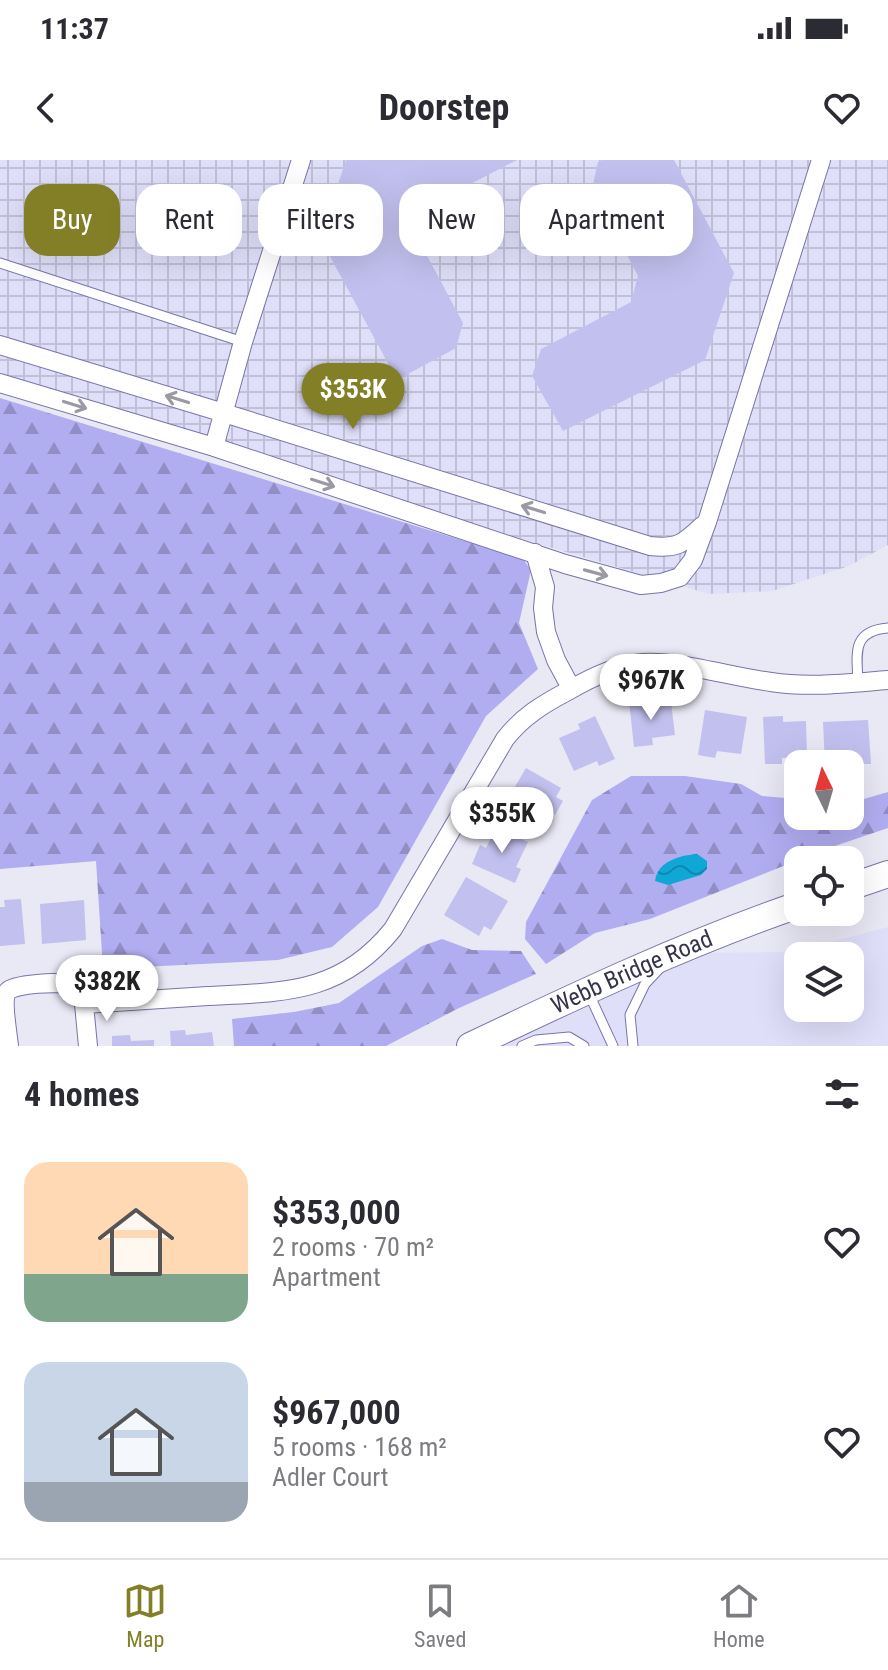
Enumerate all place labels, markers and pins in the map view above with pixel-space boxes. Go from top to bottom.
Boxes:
pin: $353K [297,363,409,431]
pin: $967K [595,654,707,722]
pin: $355K [446,787,558,855]
pin: $382K [51,955,163,1023]

